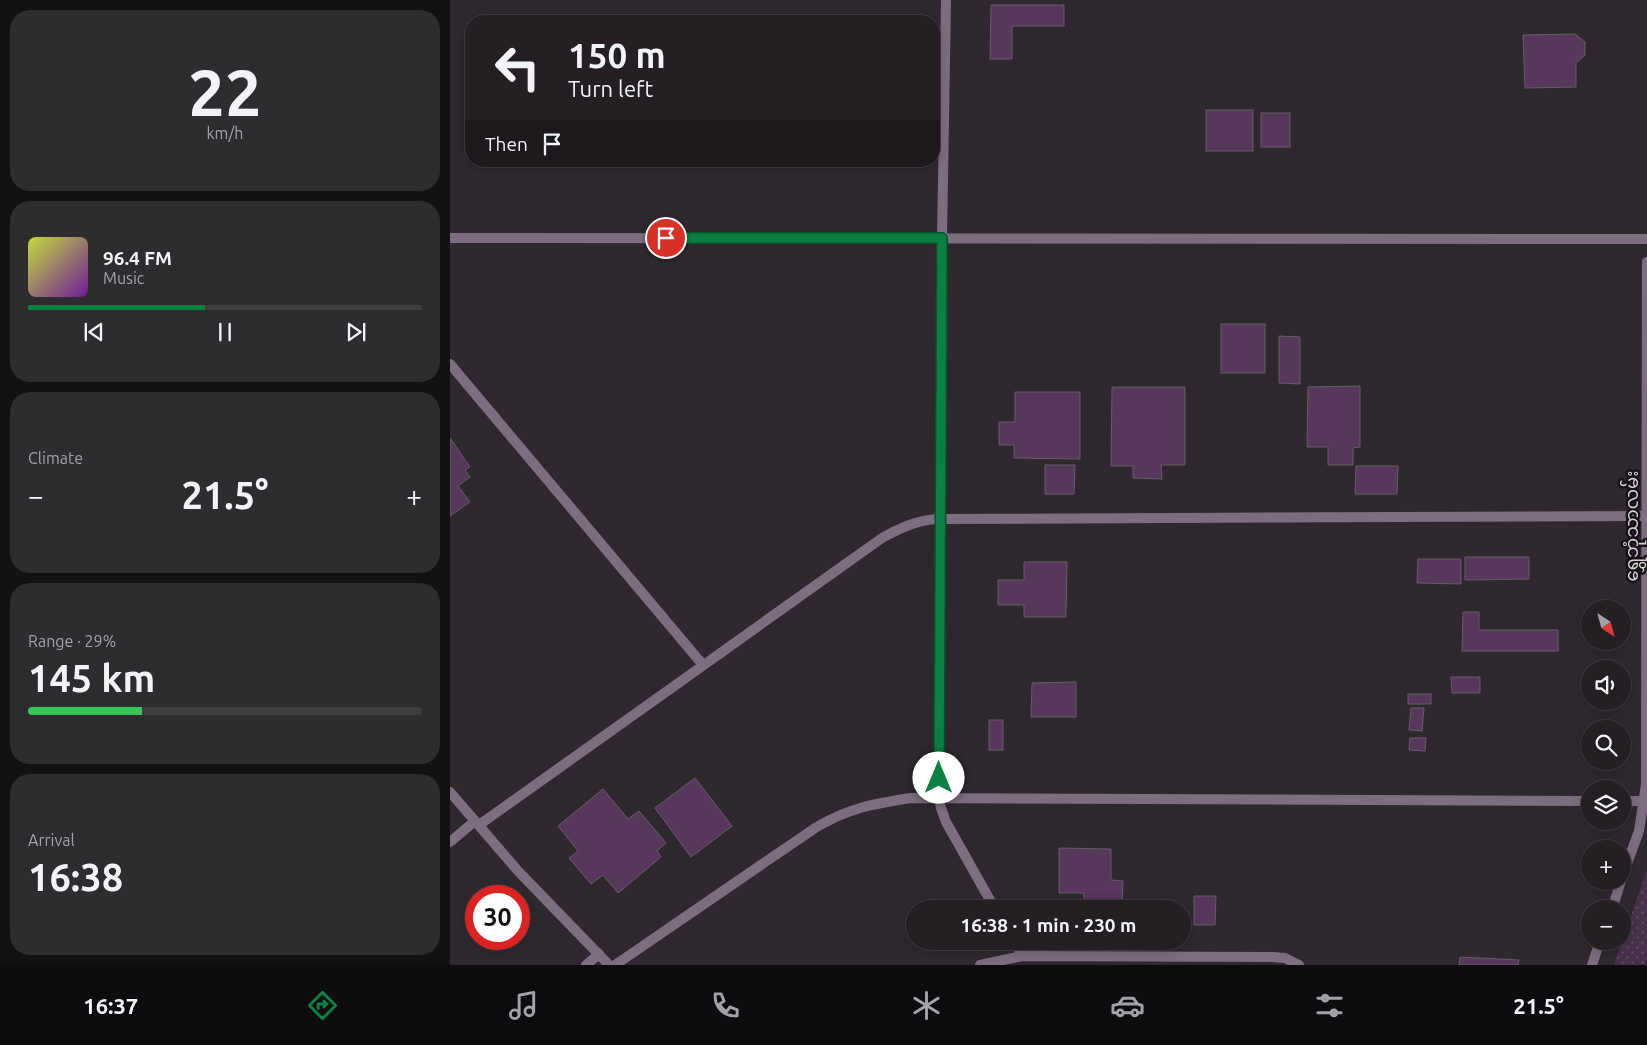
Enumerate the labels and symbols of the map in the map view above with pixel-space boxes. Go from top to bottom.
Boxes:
pin [645,217,687,259]
street label: ရွှေဘုံသာလမ်း [1619,471,1647,581]
north arrow [1581,600,1631,650]
position arrow [912,751,964,803]
speed limit sign: 30 [465,885,530,950]

